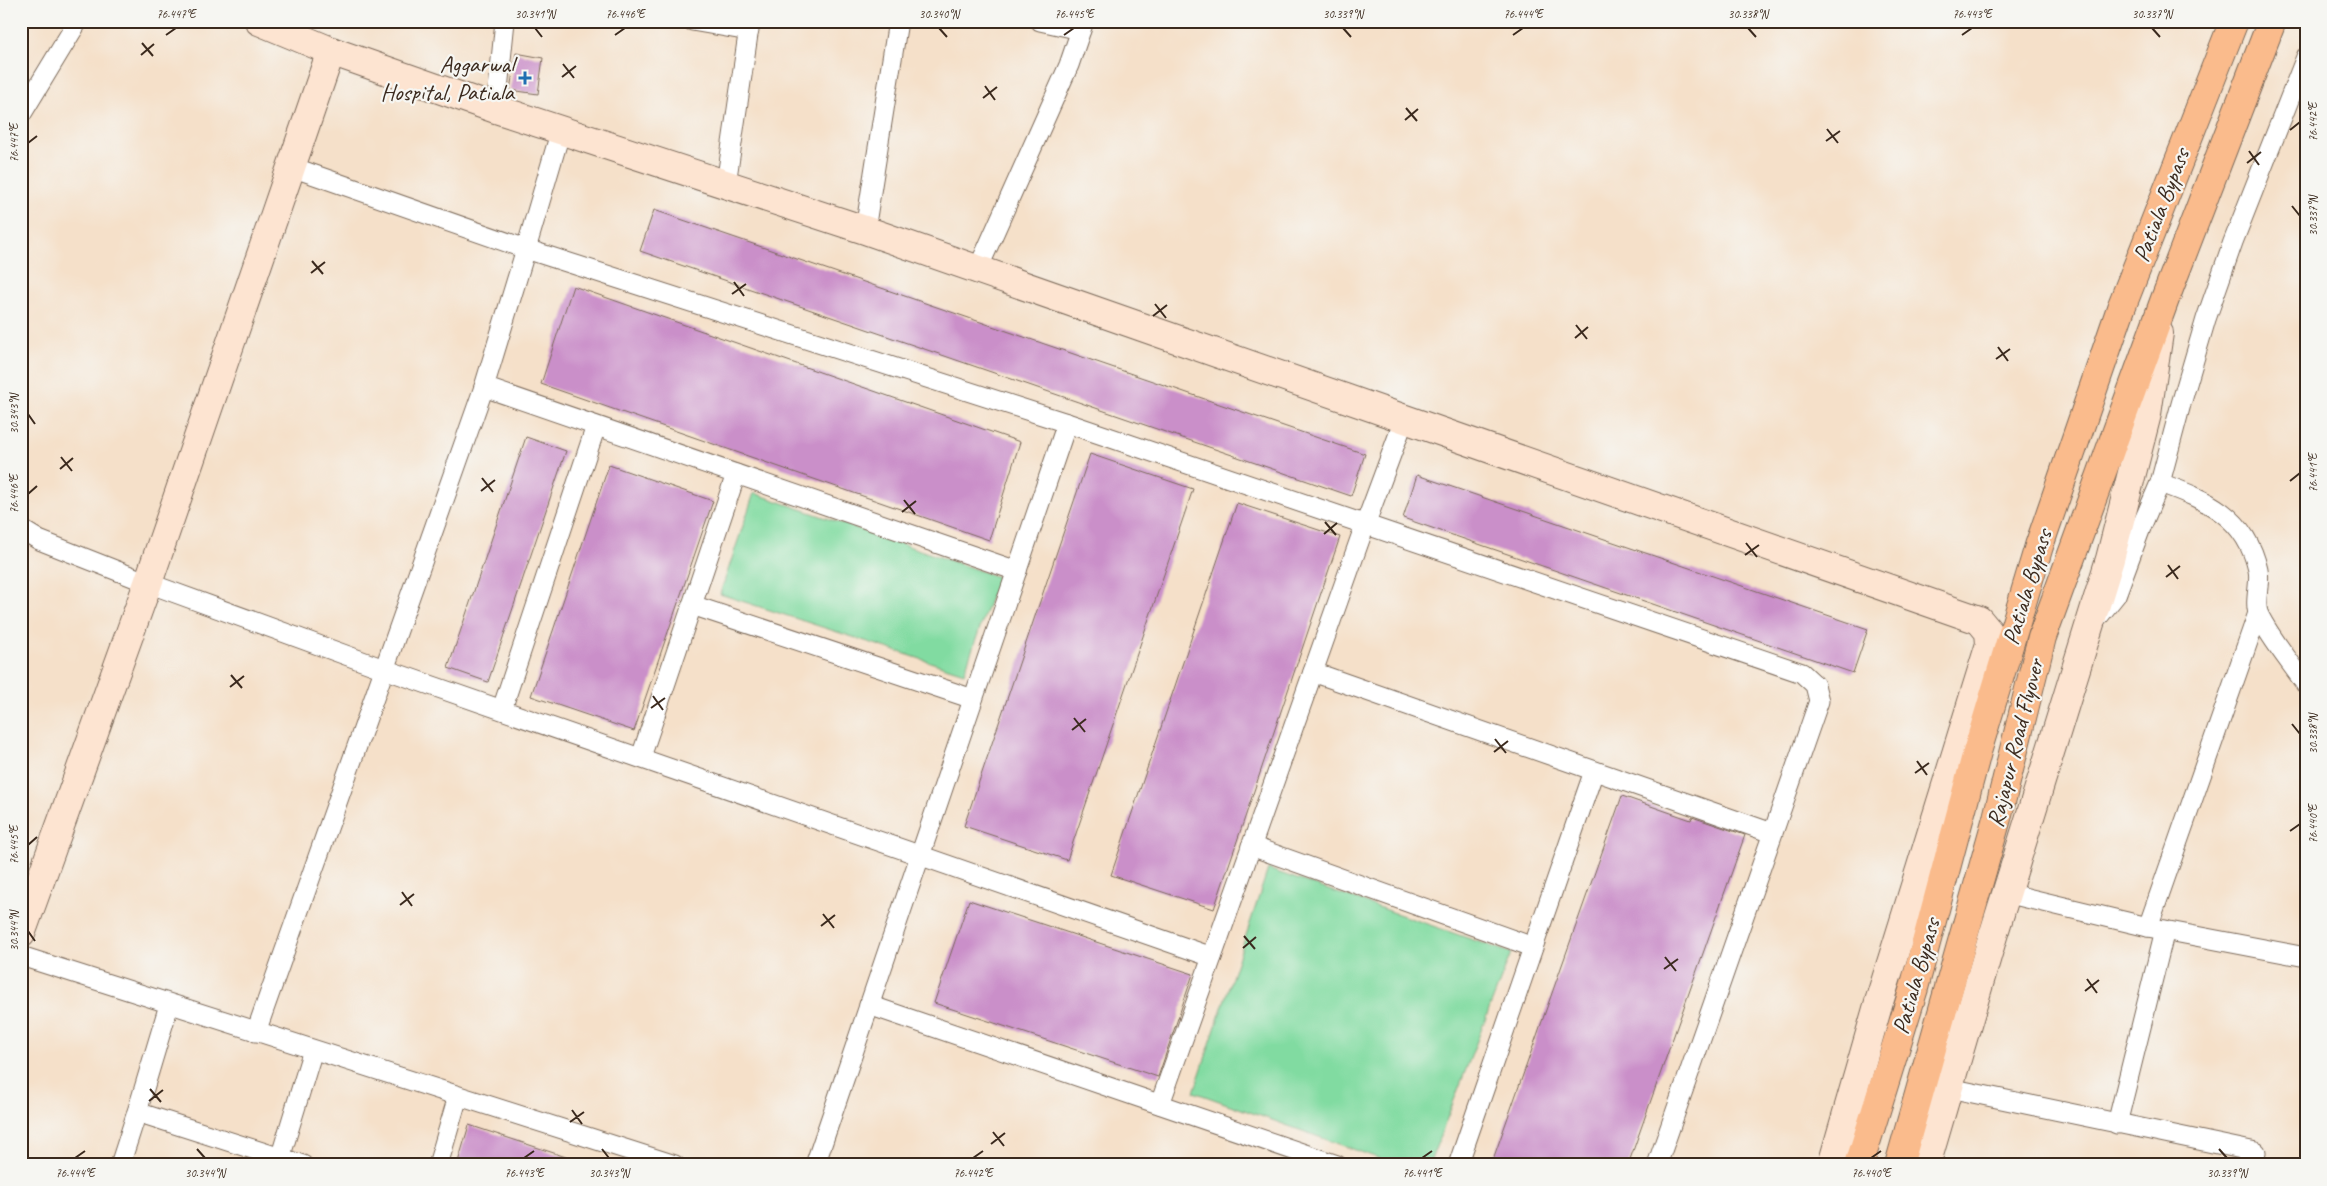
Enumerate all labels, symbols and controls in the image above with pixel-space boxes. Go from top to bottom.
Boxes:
text: 76.447°E [156,6,197,22]
text: 30.341°N [515,6,557,22]
text: 76.446°E [605,6,646,22]
text: 30.340°N [919,6,961,22]
text: 76.445°E [1054,6,1095,22]
text: 30.339°N [1323,6,1365,22]
text: 76.444°E [1503,6,1544,22]
text: 30.338°N [1728,6,1770,22]
text: 76.443°E [1952,6,1993,22]
text: 30.337°N [2132,6,2174,22]
place label: Aggarwal Hospital, Patiala [380,49,518,107]
marker: Aggarwal Hospital, Patiala [518,71,532,85]
text: 76.442°E [2305,101,2321,142]
text: 76.447°E [6,122,22,163]
street label: Patiala Bypass [2126,142,2197,266]
text: 30.337°N [2305,194,2321,236]
text: 30.343°N [6,392,22,434]
text: 76.441°E [2305,452,2321,493]
text: 76.446°E [6,473,22,514]
street label: Patiala Bypass [1995,524,2059,648]
street label: Rajapur Road Flyover [1980,653,2051,830]
text: 30.338°N [2305,712,2321,754]
text: 76.440°E [2305,803,2321,844]
text: 76.445°E [6,824,22,865]
text: 30.344°N [6,909,22,951]
street label: Patiala Bypass [1885,913,1947,1037]
text: 76.444°E [55,1165,96,1181]
text: 30.344°N [185,1165,227,1181]
text: 76.443°E [504,1165,545,1181]
text: 30.343°N [589,1165,631,1181]
text: 76.442°E [953,1165,994,1181]
text: 76.441°E [1402,1165,1443,1181]
text: 76.440°E [1851,1165,1892,1181]
text: 30.339°N [2207,1165,2249,1181]

